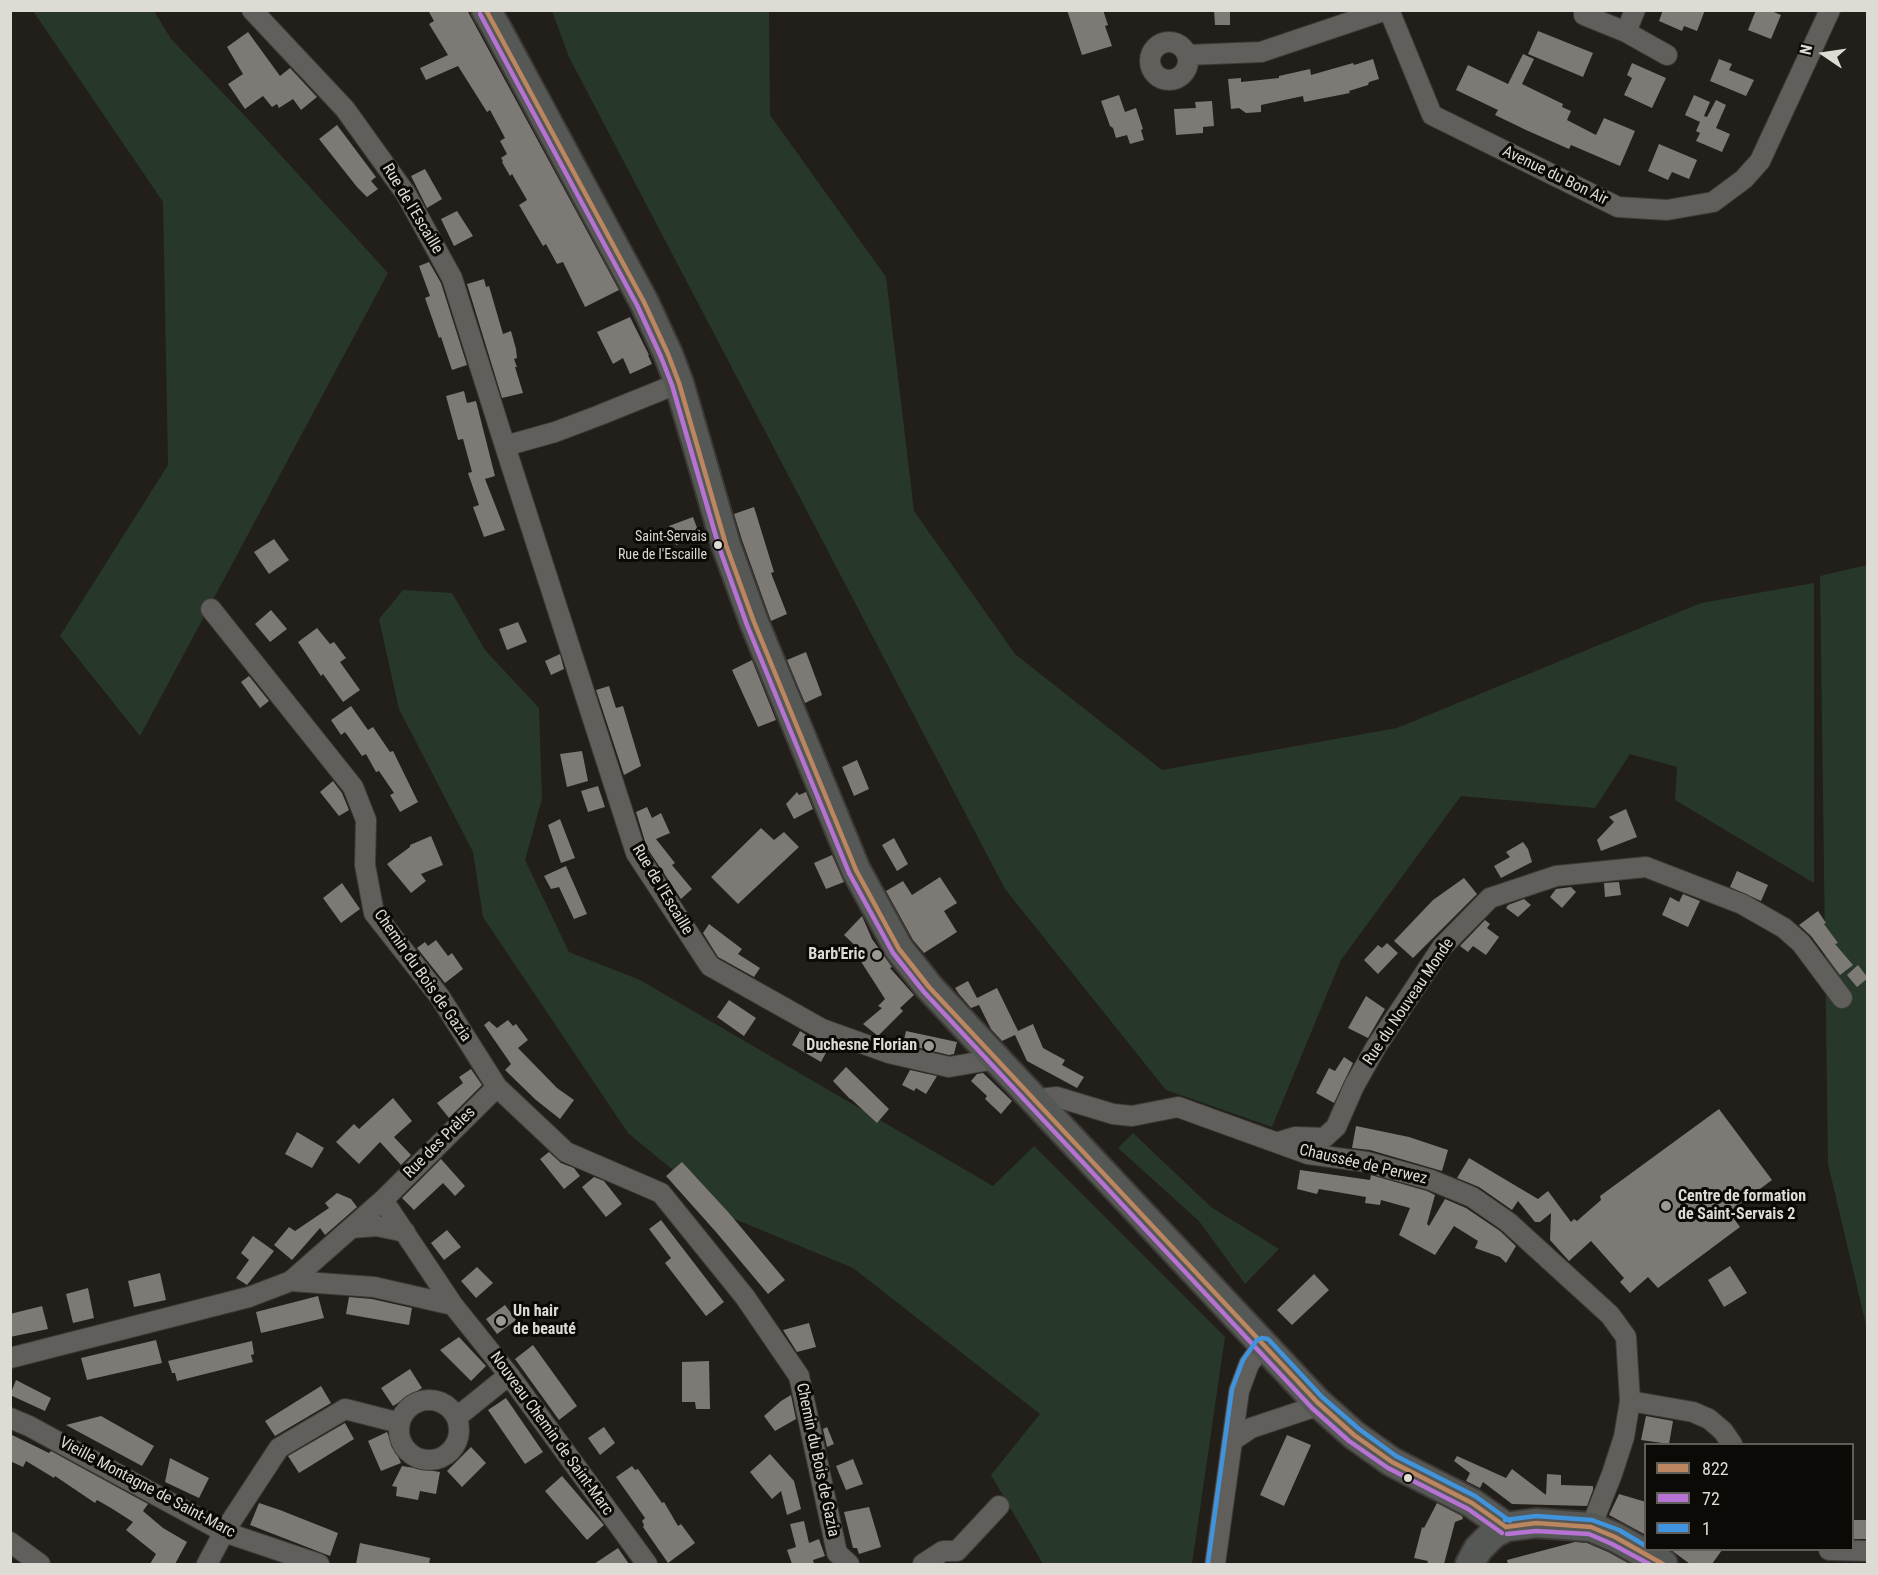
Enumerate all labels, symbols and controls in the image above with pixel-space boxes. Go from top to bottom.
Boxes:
north arrow [1794,24,1854,84]
text: N [1796,43,1816,57]
street label: Avenue du Bon Air [1499,142,1611,210]
street label: Rue de l'Escaille [378,160,446,258]
place label: Saint-Servais Rue de l'Escaille [618,529,707,562]
marker: Saint-Servais Rue de l'Escaille [712,539,724,551]
street label: Rue de l'Escaille [628,841,696,939]
street label: Chemin du Bois de Gazia [369,906,475,1046]
street label: Rue du Nouveau Monde [1359,935,1459,1069]
place label: Barb'Eric [808,945,865,965]
marker: Barb'Eric [870,948,884,962]
place label: Duchesne Florian [806,1036,917,1056]
marker: Duchesne Florian [922,1039,936,1053]
street label: Rue des Prêles [400,1103,480,1183]
street label: Chaussée de Perwez [1297,1141,1429,1189]
place label: Centre de formation de Saint-Servais 2 [1678,1187,1806,1225]
marker: Centre de formation de Saint-Servais 2 [1659,1199,1673,1213]
place label: Un hair de beauté [513,1302,576,1340]
marker: Un hair de beauté [494,1314,508,1328]
street label: Nouveau Chemin de Saint-Marc [485,1348,617,1520]
street label: Chemin du Bois de Gazia [791,1381,843,1539]
street label: Vieille Montagne de Saint-Marc [56,1433,238,1543]
legend [1644,1443,1854,1551]
text: 822 [1702,1458,1729,1479]
unlabelled marker [1402,1472,1414,1484]
text: 72 [1702,1488,1720,1509]
text: 1 [1702,1518,1711,1539]

